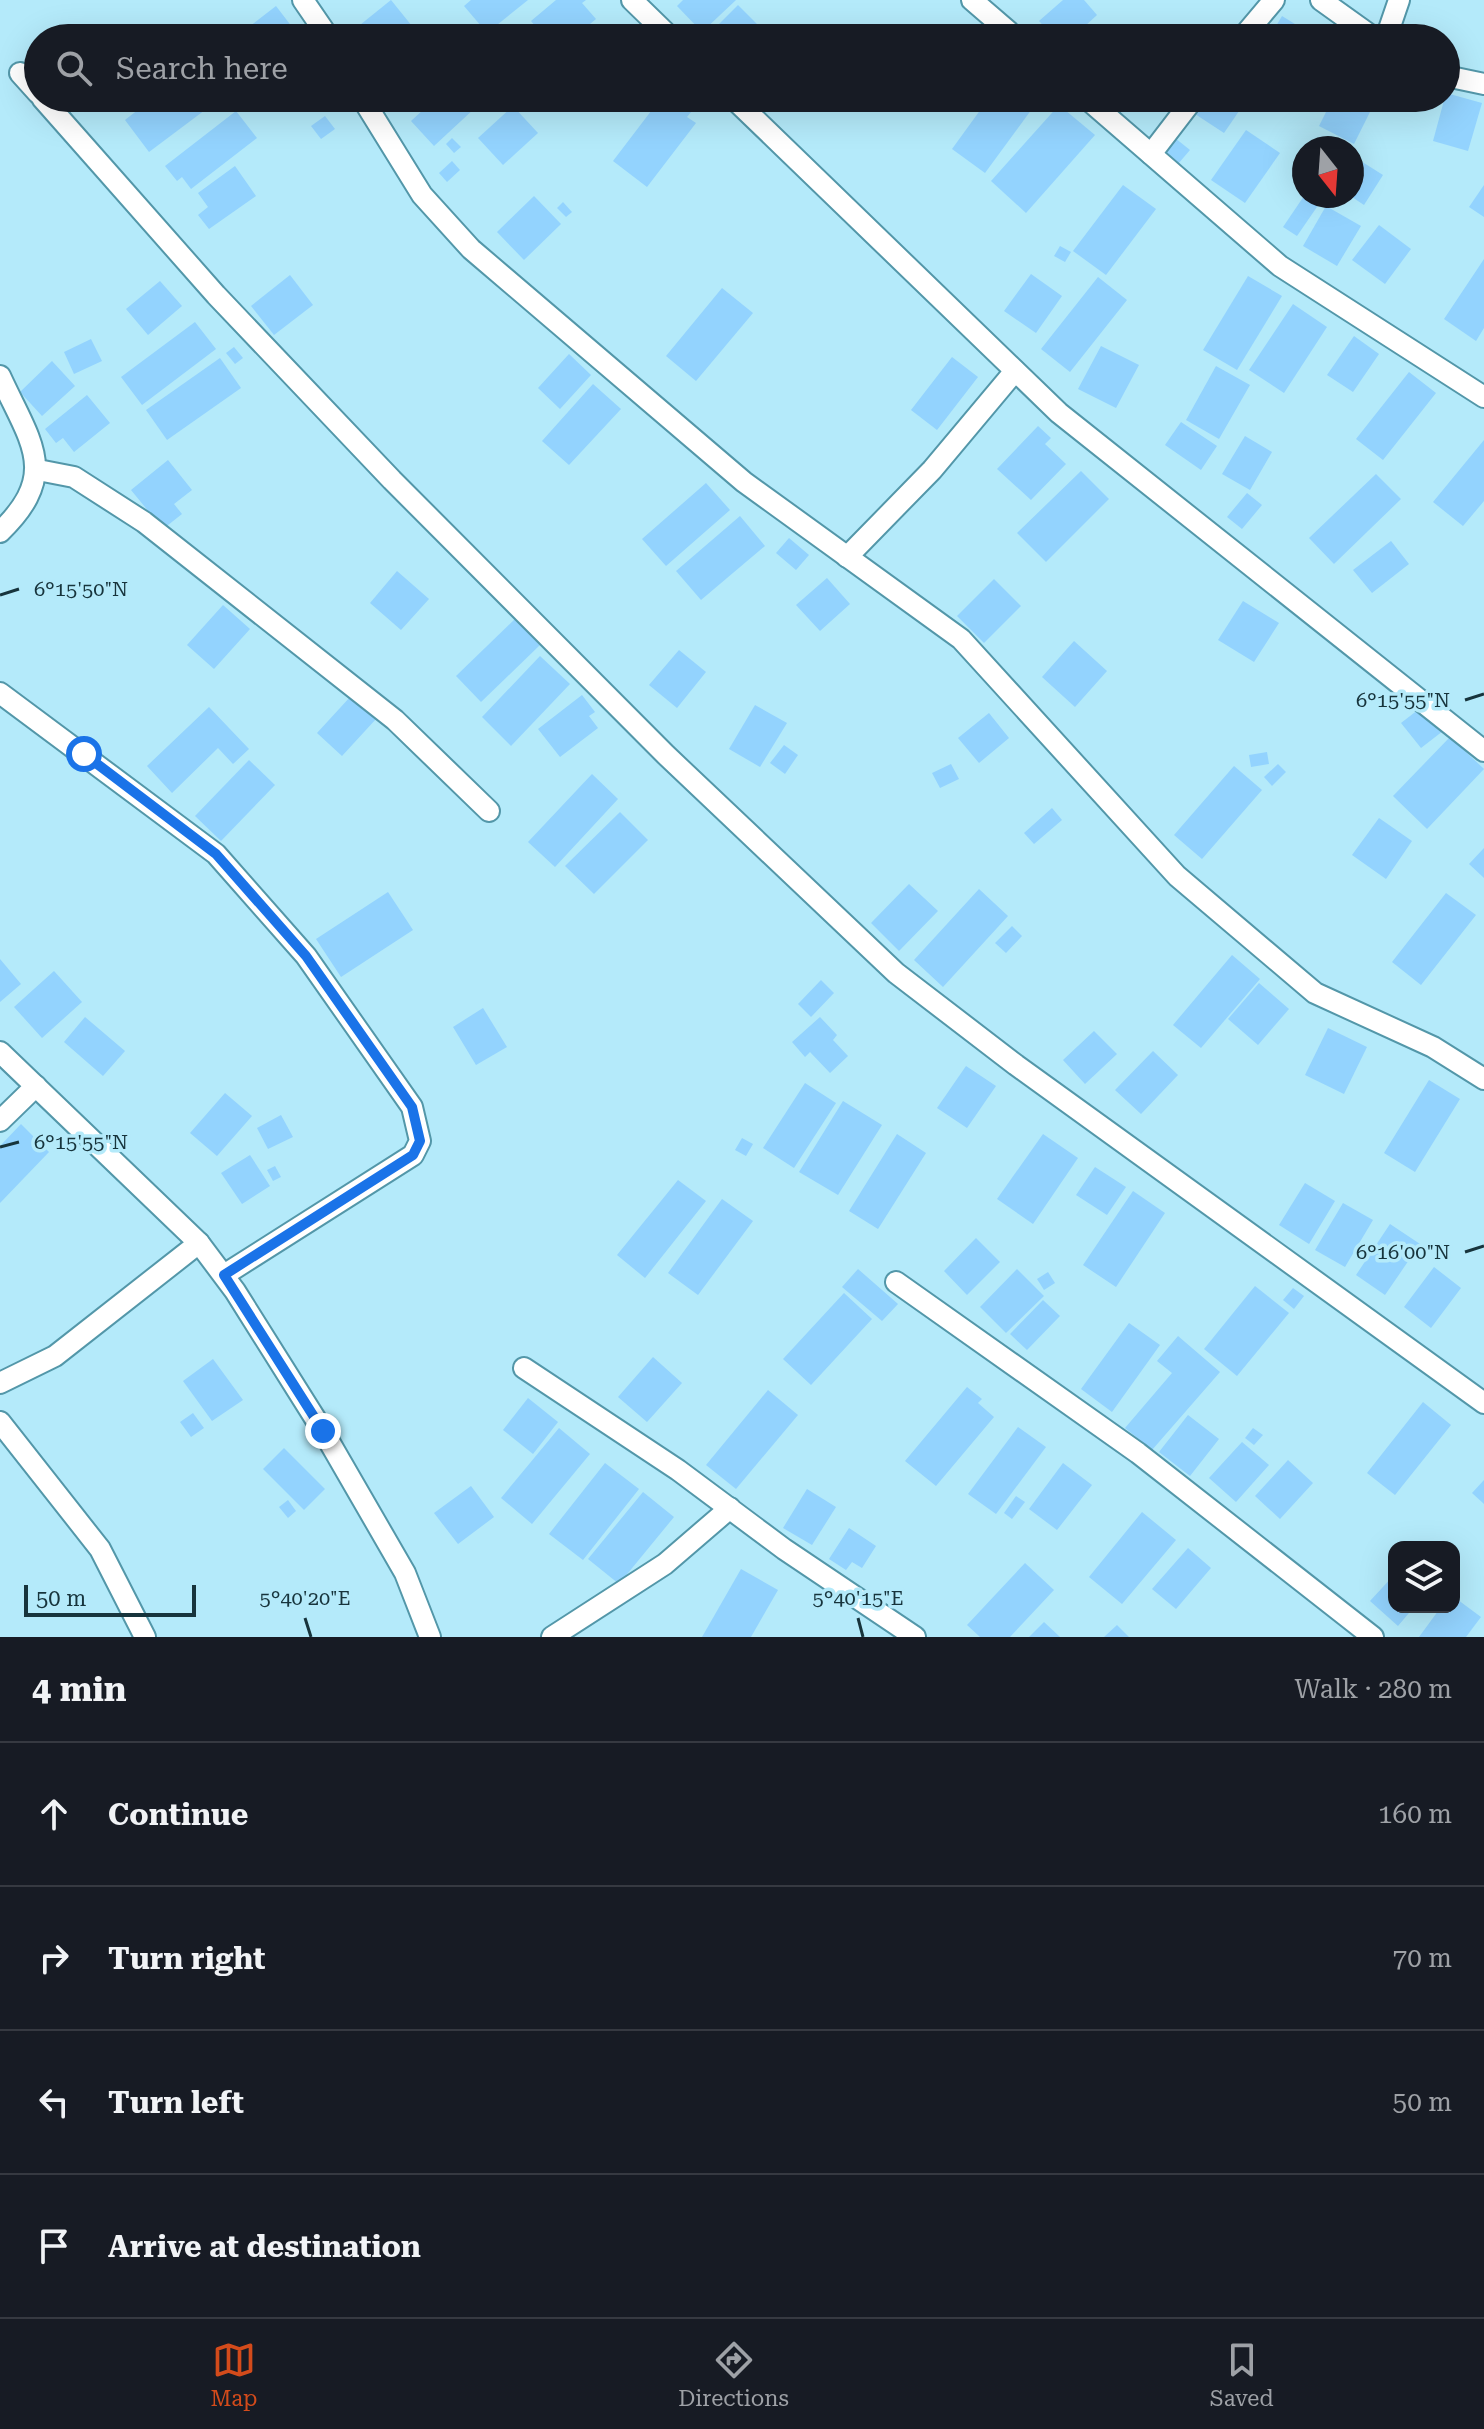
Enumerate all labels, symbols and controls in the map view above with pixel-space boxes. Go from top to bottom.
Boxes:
search box [24,24,1460,112]
icon: search [52,46,96,90]
text: Search here [116,51,288,86]
north arrow [1292,136,1364,208]
text: 6°15'50"N [34,577,128,601]
text: 6°15'55"N [1356,688,1450,712]
route start [66,736,102,772]
text: 6°15'55"N [34,1130,128,1154]
text: 6°16'00"N [1356,1240,1450,1264]
route end [305,1413,341,1449]
map controls [1388,1541,1460,1613]
button: layers [1388,1541,1460,1613]
scale bar [24,1581,196,1617]
text: 50 m [36,1586,86,1611]
text: 5°40'20"E [260,1586,350,1610]
text: 5°40'15"E [813,1586,903,1610]
text: 4 min [32,1669,127,1709]
text: Walk · 280 m [1294,1674,1452,1704]
icon: ahead [32,1792,76,1836]
text: Continue [108,1797,248,1832]
text: 160 m [1378,1799,1452,1829]
icon: right [32,1936,76,1980]
text: Turn right [108,1941,265,1976]
text: 70 m [1393,1943,1452,1973]
icon: left [32,2080,76,2124]
text: Turn left [108,2085,244,2120]
text: 50 m [1393,2087,1452,2117]
icon: arrive [32,2224,76,2268]
text: Arrive at destination [108,2229,421,2264]
tab: Map [210,2338,257,2411]
tab: Directions [678,2338,789,2411]
tab: Saved [1210,2338,1274,2411]

